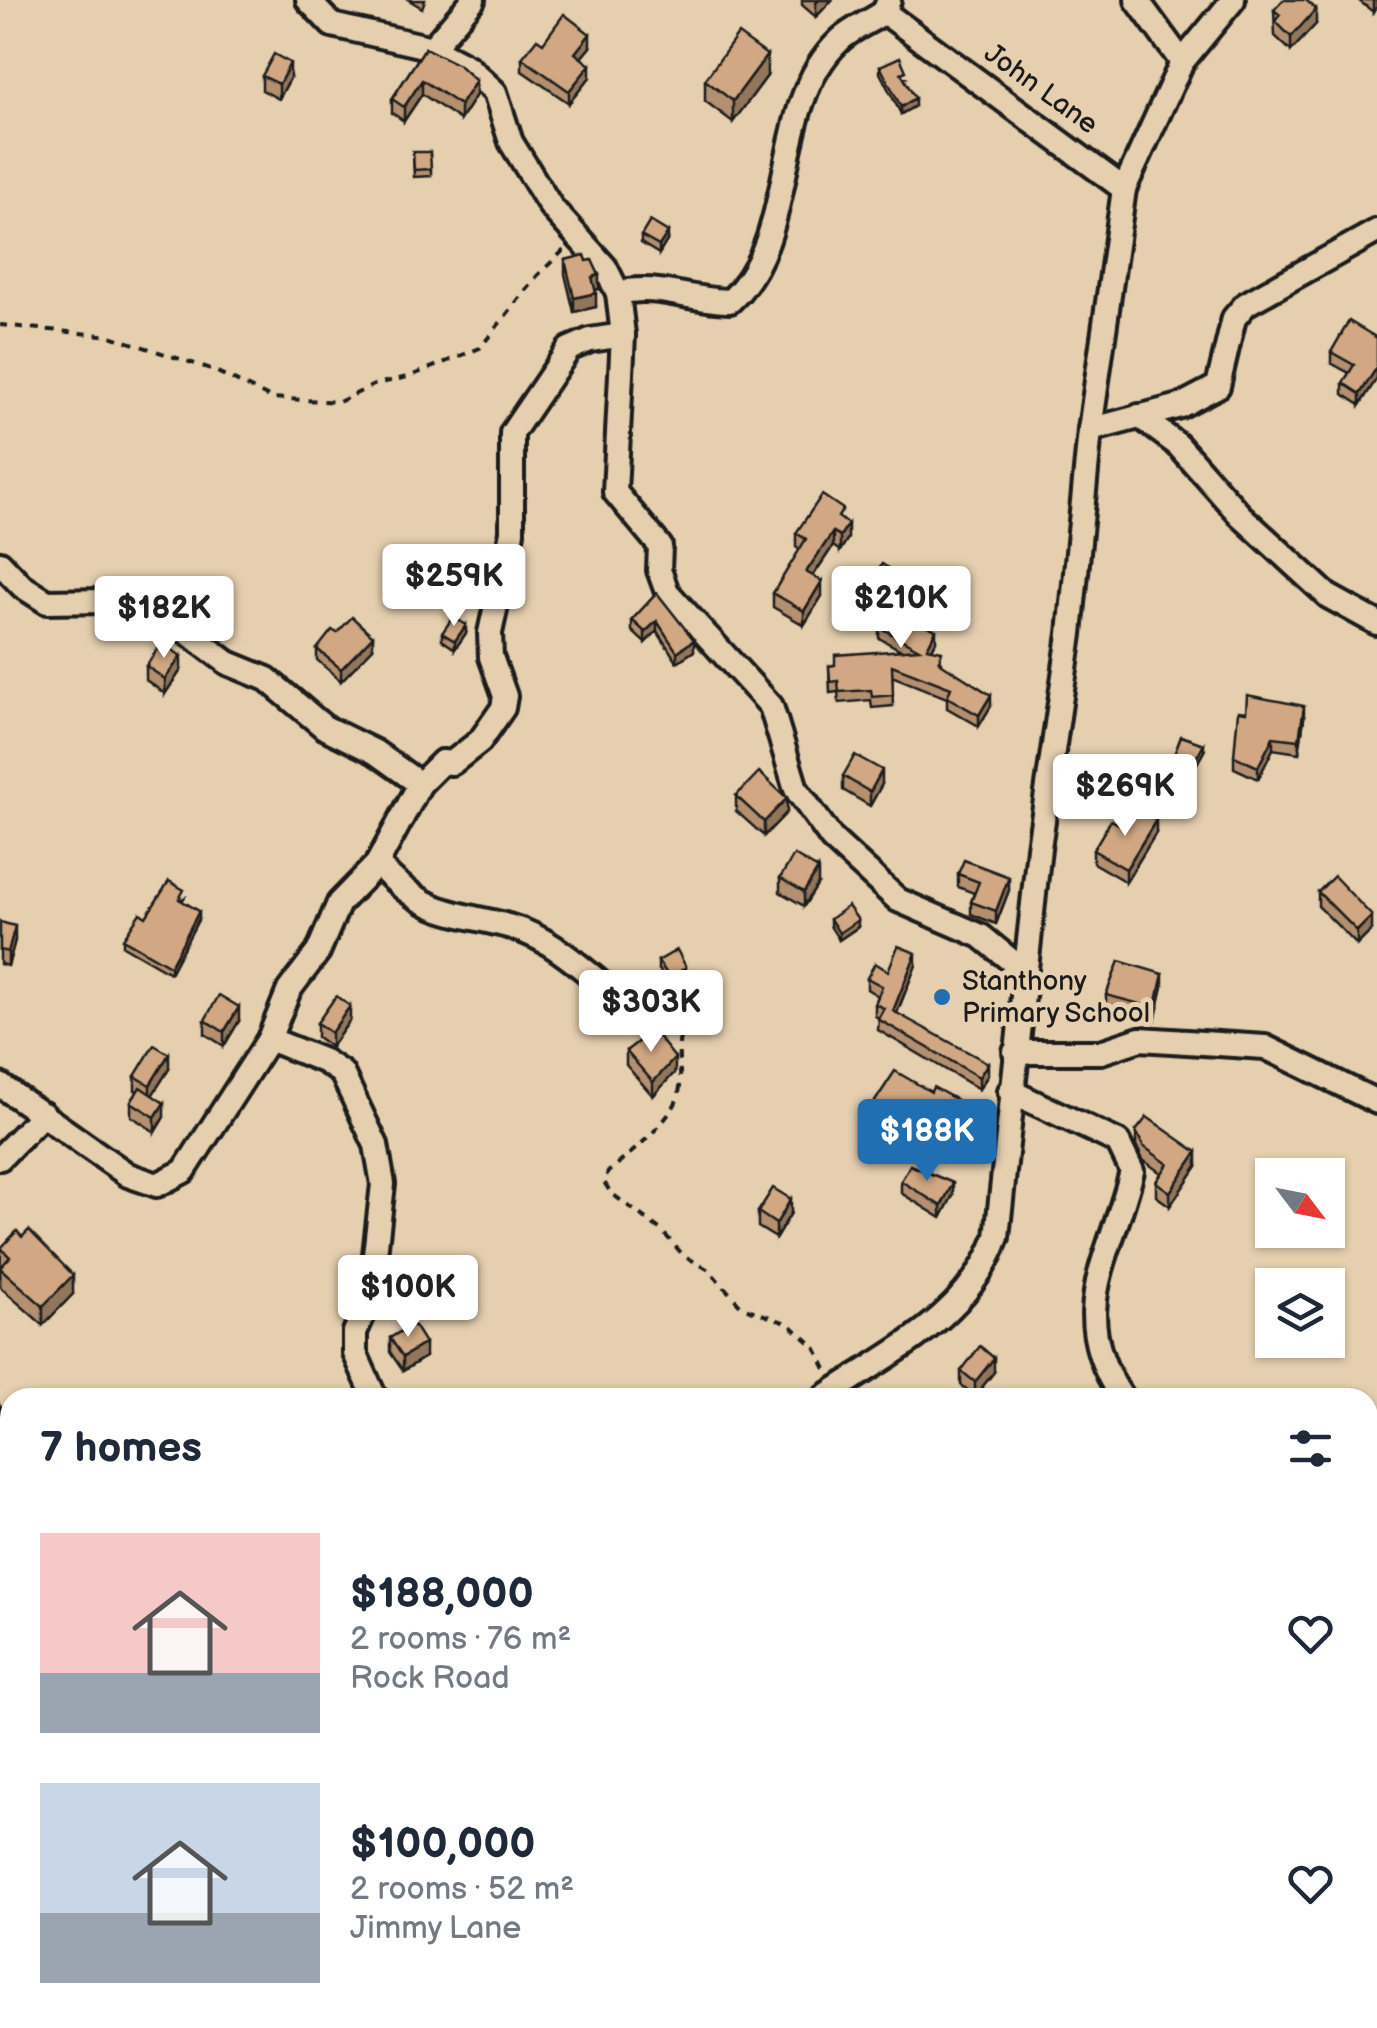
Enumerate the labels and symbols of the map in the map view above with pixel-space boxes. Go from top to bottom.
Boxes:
street label: John Lane [978,37,1104,141]
pin: $259K [384,544,524,629]
pin: $210K [831,566,971,651]
pin: $182K [94,576,234,661]
pin: $269K [1055,754,1195,839]
place label: Stanthony Primary School [962,965,1150,1030]
pin: $303K [581,970,721,1055]
marker: Stanthony Primary School [931,986,953,1008]
pin: $188K [857,1099,997,1184]
north arrow [1255,1158,1345,1248]
pin: $100K [338,1255,478,1340]

